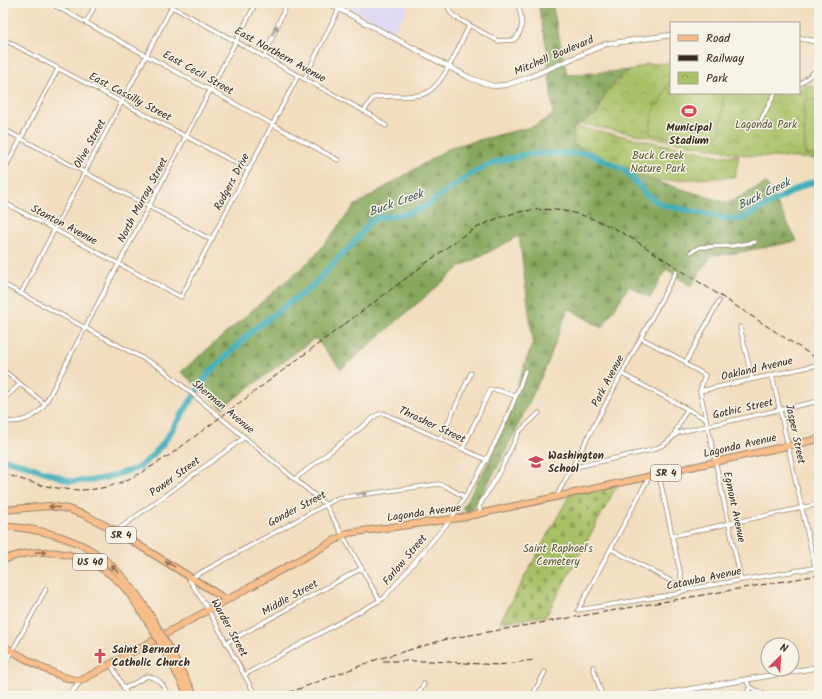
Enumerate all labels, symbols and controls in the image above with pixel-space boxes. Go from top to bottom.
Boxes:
street label: East Northern Avenue [231,22,329,88]
legend [670,22,800,94]
one-way arrow [273,23,279,35]
text: Road [706,29,731,48]
street label: Mitchell Boulevard [511,31,597,81]
street label: East Cecil Street [159,46,238,100]
text: Railway [706,49,744,68]
street label: East Cassilly Street [85,68,175,127]
text: Park [706,69,728,88]
sports icon: Municipal Stadium [680,102,698,120]
street label: Olive Street [69,115,111,172]
park label: Lagonda Park [735,116,798,134]
place label: Municipal Stadium [666,119,712,150]
park label: Buck Creek Nature Park [630,147,686,178]
street label: Rodgers Drive [209,150,255,214]
street label: North Murray Street [113,153,173,246]
water label: Buck Creek [734,172,796,215]
water label: Buck Creek [366,184,428,222]
street label: Stanton Avenue [28,200,100,250]
street label: Park Avenue [587,352,629,410]
street label: Oakland Avenue [719,352,795,386]
street label: Sherman Avenue [188,375,258,439]
street label: Gothic Street [711,393,776,425]
street label: Thrasher Street [396,402,469,449]
street label: Jasper Street [780,402,810,467]
street label: Lagonda Avenue [702,429,778,463]
place label: Washington School [548,447,604,478]
street label: Power Street [146,452,205,502]
school or university icon: Washington School [527,453,545,471]
road number: SR 4 [651,465,681,481]
street label: Egmont Avenue [718,470,750,544]
street label: Gonder Street [265,486,330,532]
one-way arrow [356,491,368,497]
street label: Lagonda Avenue [386,499,462,527]
one-way arrow [48,504,60,510]
road number: SR 4 [106,527,136,543]
street label: Farlow Street [378,530,432,590]
park label: Saint Raphael's Cemetery [523,540,593,571]
one-way arrow [35,549,48,555]
road number: US 40 [73,554,107,570]
one-way arrow [164,561,176,568]
street label: Catawba Avenue [665,562,743,596]
one-way arrow [110,564,120,574]
street label: Middle Street [258,575,322,621]
street label: Warder Street [206,596,253,661]
north arrow [760,637,800,677]
text: N [777,639,791,658]
place label: Saint Bernard Catholic Church [112,641,190,672]
church icon: Saint Bernard Catholic Church [91,647,109,665]

